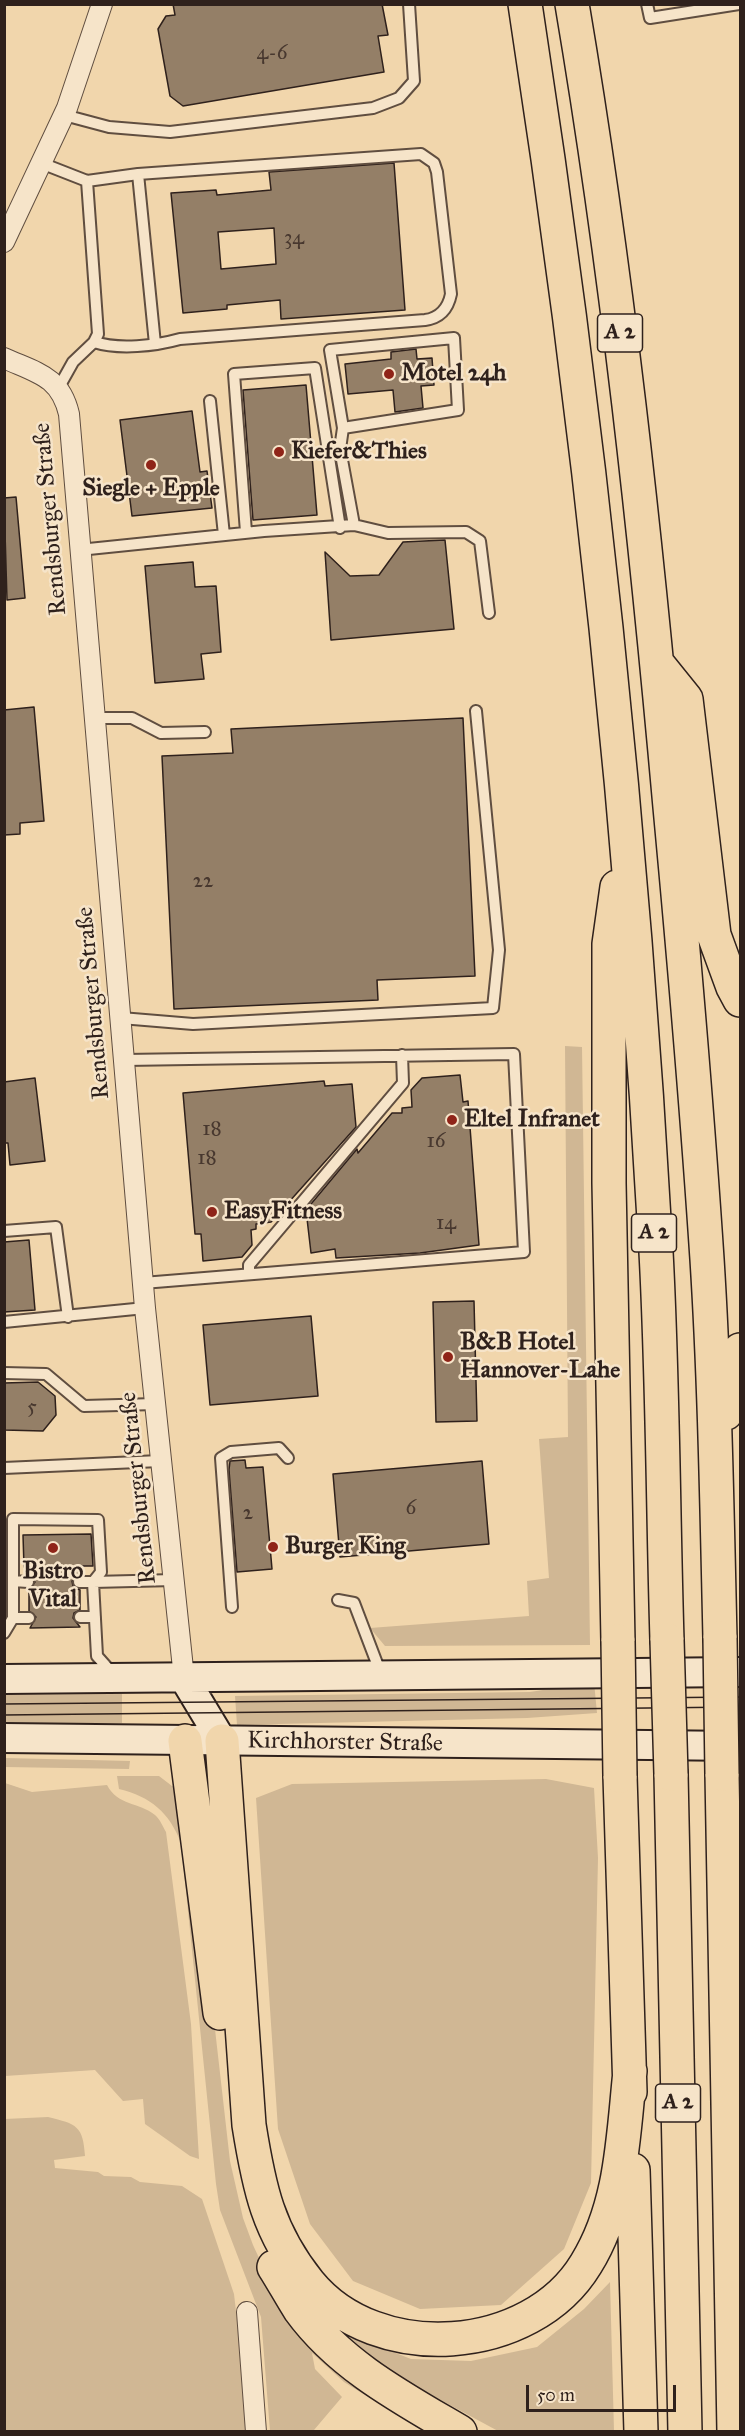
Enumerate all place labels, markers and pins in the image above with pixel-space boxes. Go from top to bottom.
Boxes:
place label: Motel 24h [401,360,506,388]
marker: Motel 24h [382,367,396,381]
place label: Kiefer&Thies [291,438,427,466]
marker: Kiefer&Thies [272,445,286,459]
marker: Siegle + Epple [144,458,158,472]
place label: Siegle + Epple [82,475,220,503]
place label: Eltel Infranet [464,1106,600,1134]
marker: Eltel Infranet [445,1113,459,1127]
place label: EasyFitness [224,1198,342,1226]
marker: EasyFitness [205,1205,219,1219]
place label: B&B Hotel Hannover-Lahe [460,1329,620,1385]
marker: B&B Hotel Hannover-Lahe [441,1350,455,1364]
place label: Burger King [285,1533,406,1561]
marker: Burger King [266,1540,280,1554]
marker: Bistro Vital [46,1541,60,1555]
place label: Bistro Vital [23,1558,83,1614]

